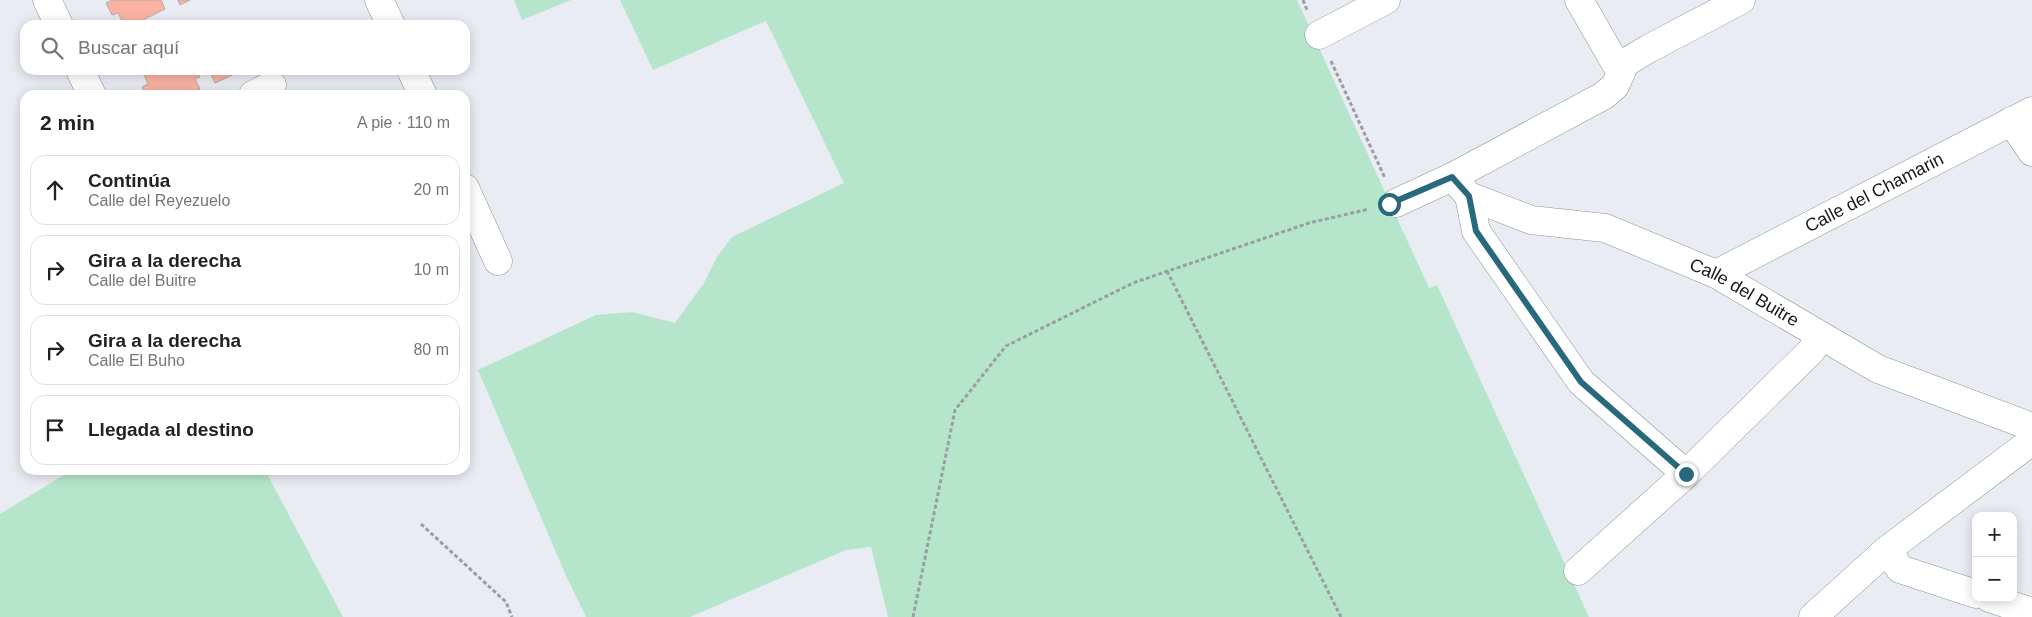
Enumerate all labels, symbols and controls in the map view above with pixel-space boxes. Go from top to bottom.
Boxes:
search box [20,20,470,75]
icon: search [38,34,66,62]
text: Buscar aquí [78,37,179,58]
text: 2 min [40,111,95,134]
text: A pie · 110 m [357,114,450,131]
street label: Calle del Chamarin [1802,148,1947,236]
text: Continúa [88,170,170,191]
icon: ahead [41,176,69,204]
text: 20 m [413,181,449,198]
text: Calle del Reyezuelo [88,192,230,209]
route start [1378,193,1401,216]
text: Gira a la derecha [88,250,241,271]
street label: Calle del Buitre [1687,254,1803,330]
icon: right [41,256,69,284]
text: 10 m [413,261,449,278]
text: Calle del Buitre [88,272,197,289]
text: Gira a la derecha [88,330,241,351]
icon: right [41,336,69,364]
text: 80 m [413,341,449,358]
text: Calle El Buho [88,352,185,369]
icon: arrive [41,416,69,444]
text: Llegada al destino [88,419,254,440]
route end [1675,463,1698,486]
map controls [1972,512,2017,602]
button: + [1972,512,2017,557]
button: − [1972,557,2017,602]

